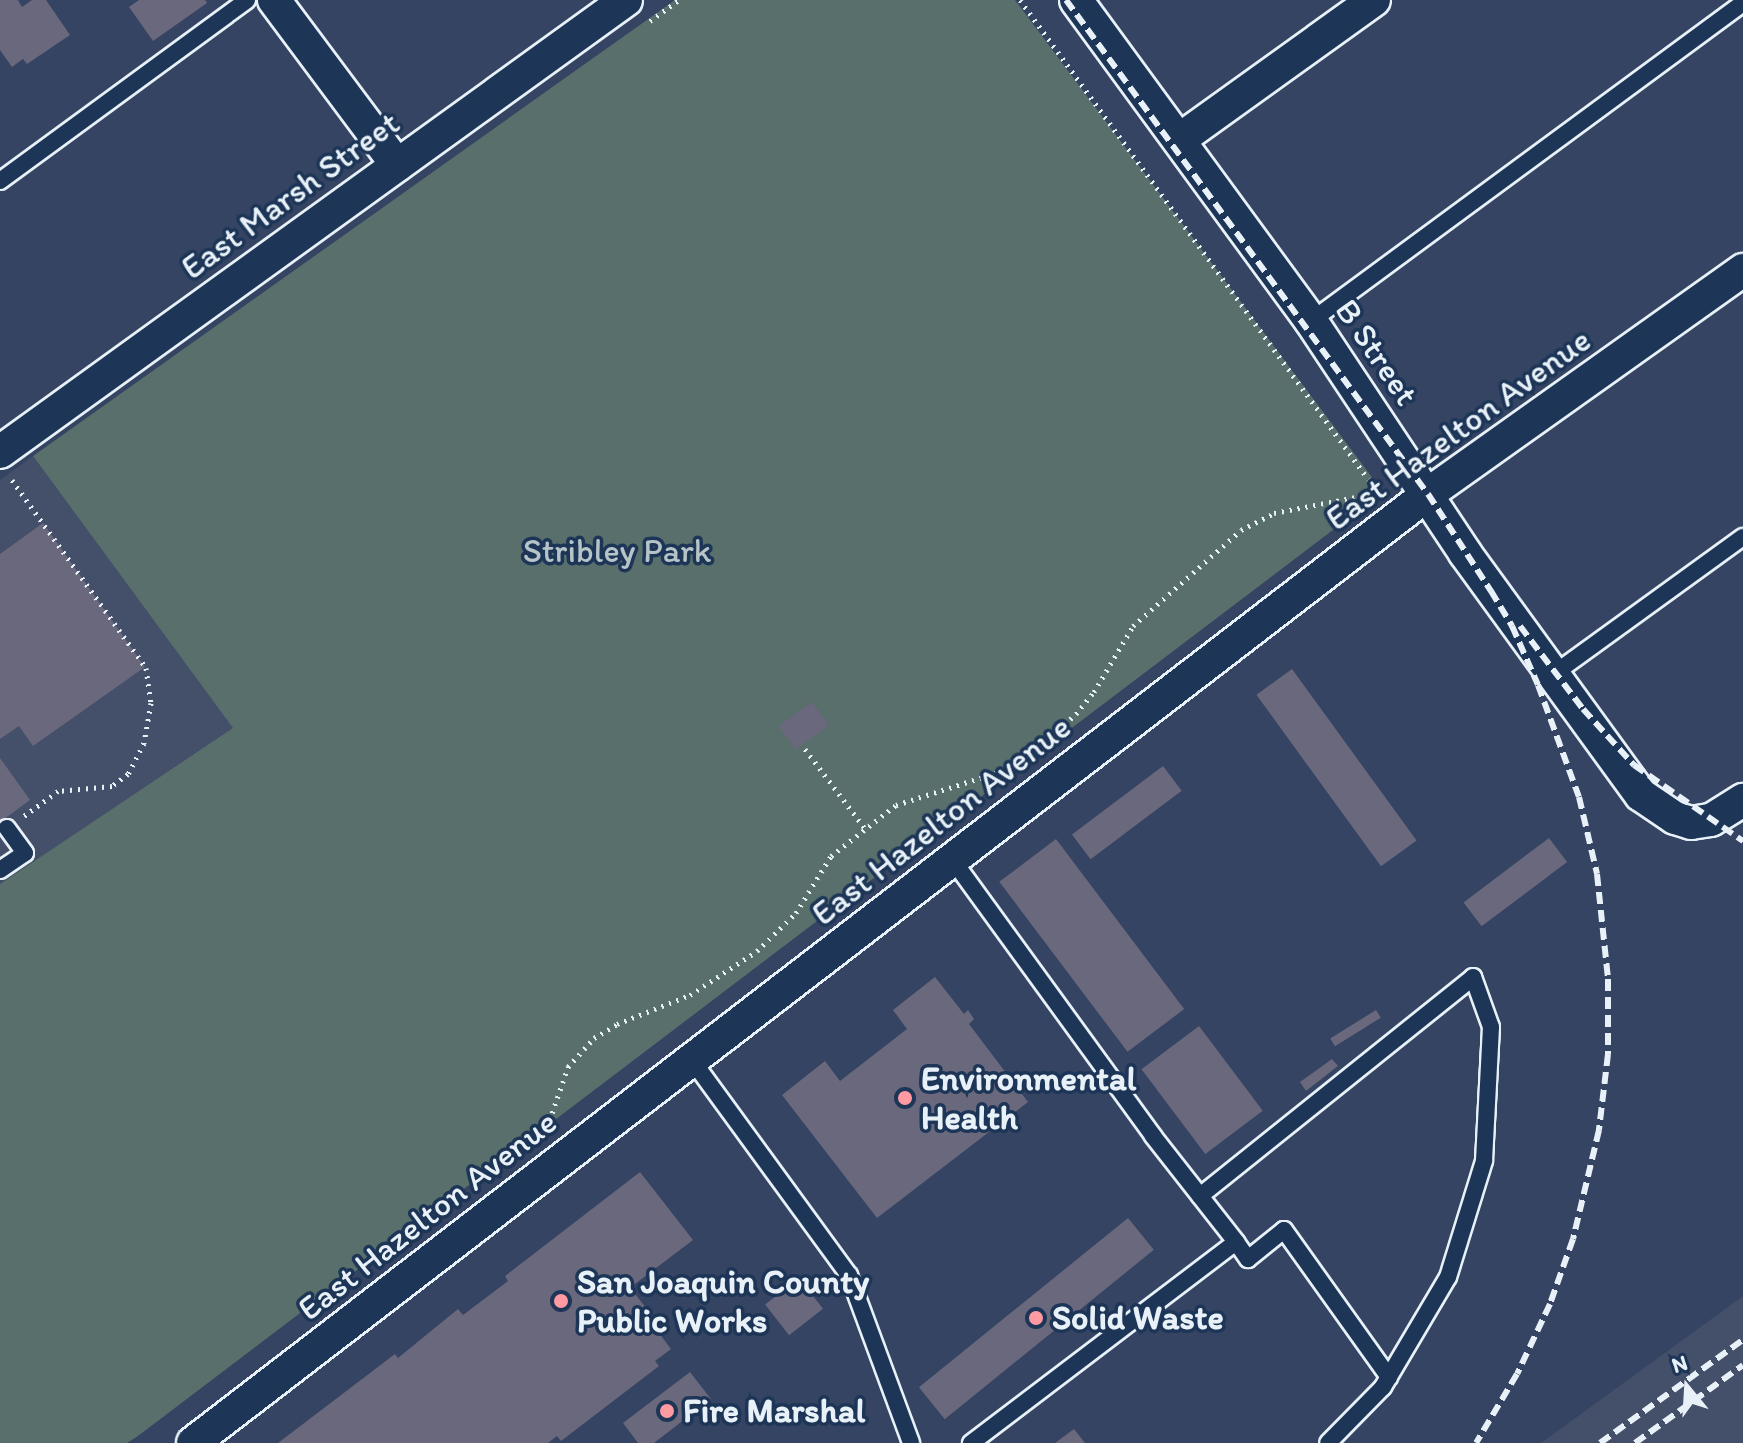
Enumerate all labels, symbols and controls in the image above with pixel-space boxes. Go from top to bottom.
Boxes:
street label: East Marsh Street [173,102,407,288]
street label: B Street [1327,291,1427,413]
street label: East Hazelton Avenue [1317,319,1599,539]
park label: Stribley Park [523,531,711,571]
street label: East Hazelton Avenue [803,706,1079,934]
place label: Environmental Health [921,1058,1136,1138]
marker: Environmental Health [896,1089,914,1107]
street label: East Hazelton Avenue [289,1101,565,1329]
place label: San Joaquin County Public Works [577,1261,867,1340]
marker: San Joaquin County Public Works [552,1292,570,1310]
place label: Solid Waste [1052,1298,1222,1338]
marker: Solid Waste [1027,1309,1045,1327]
north arrow [1647,1347,1727,1427]
text: N [1668,1349,1691,1379]
place label: Fire Marshal [683,1391,864,1431]
marker: Fire Marshal [658,1402,676,1420]

